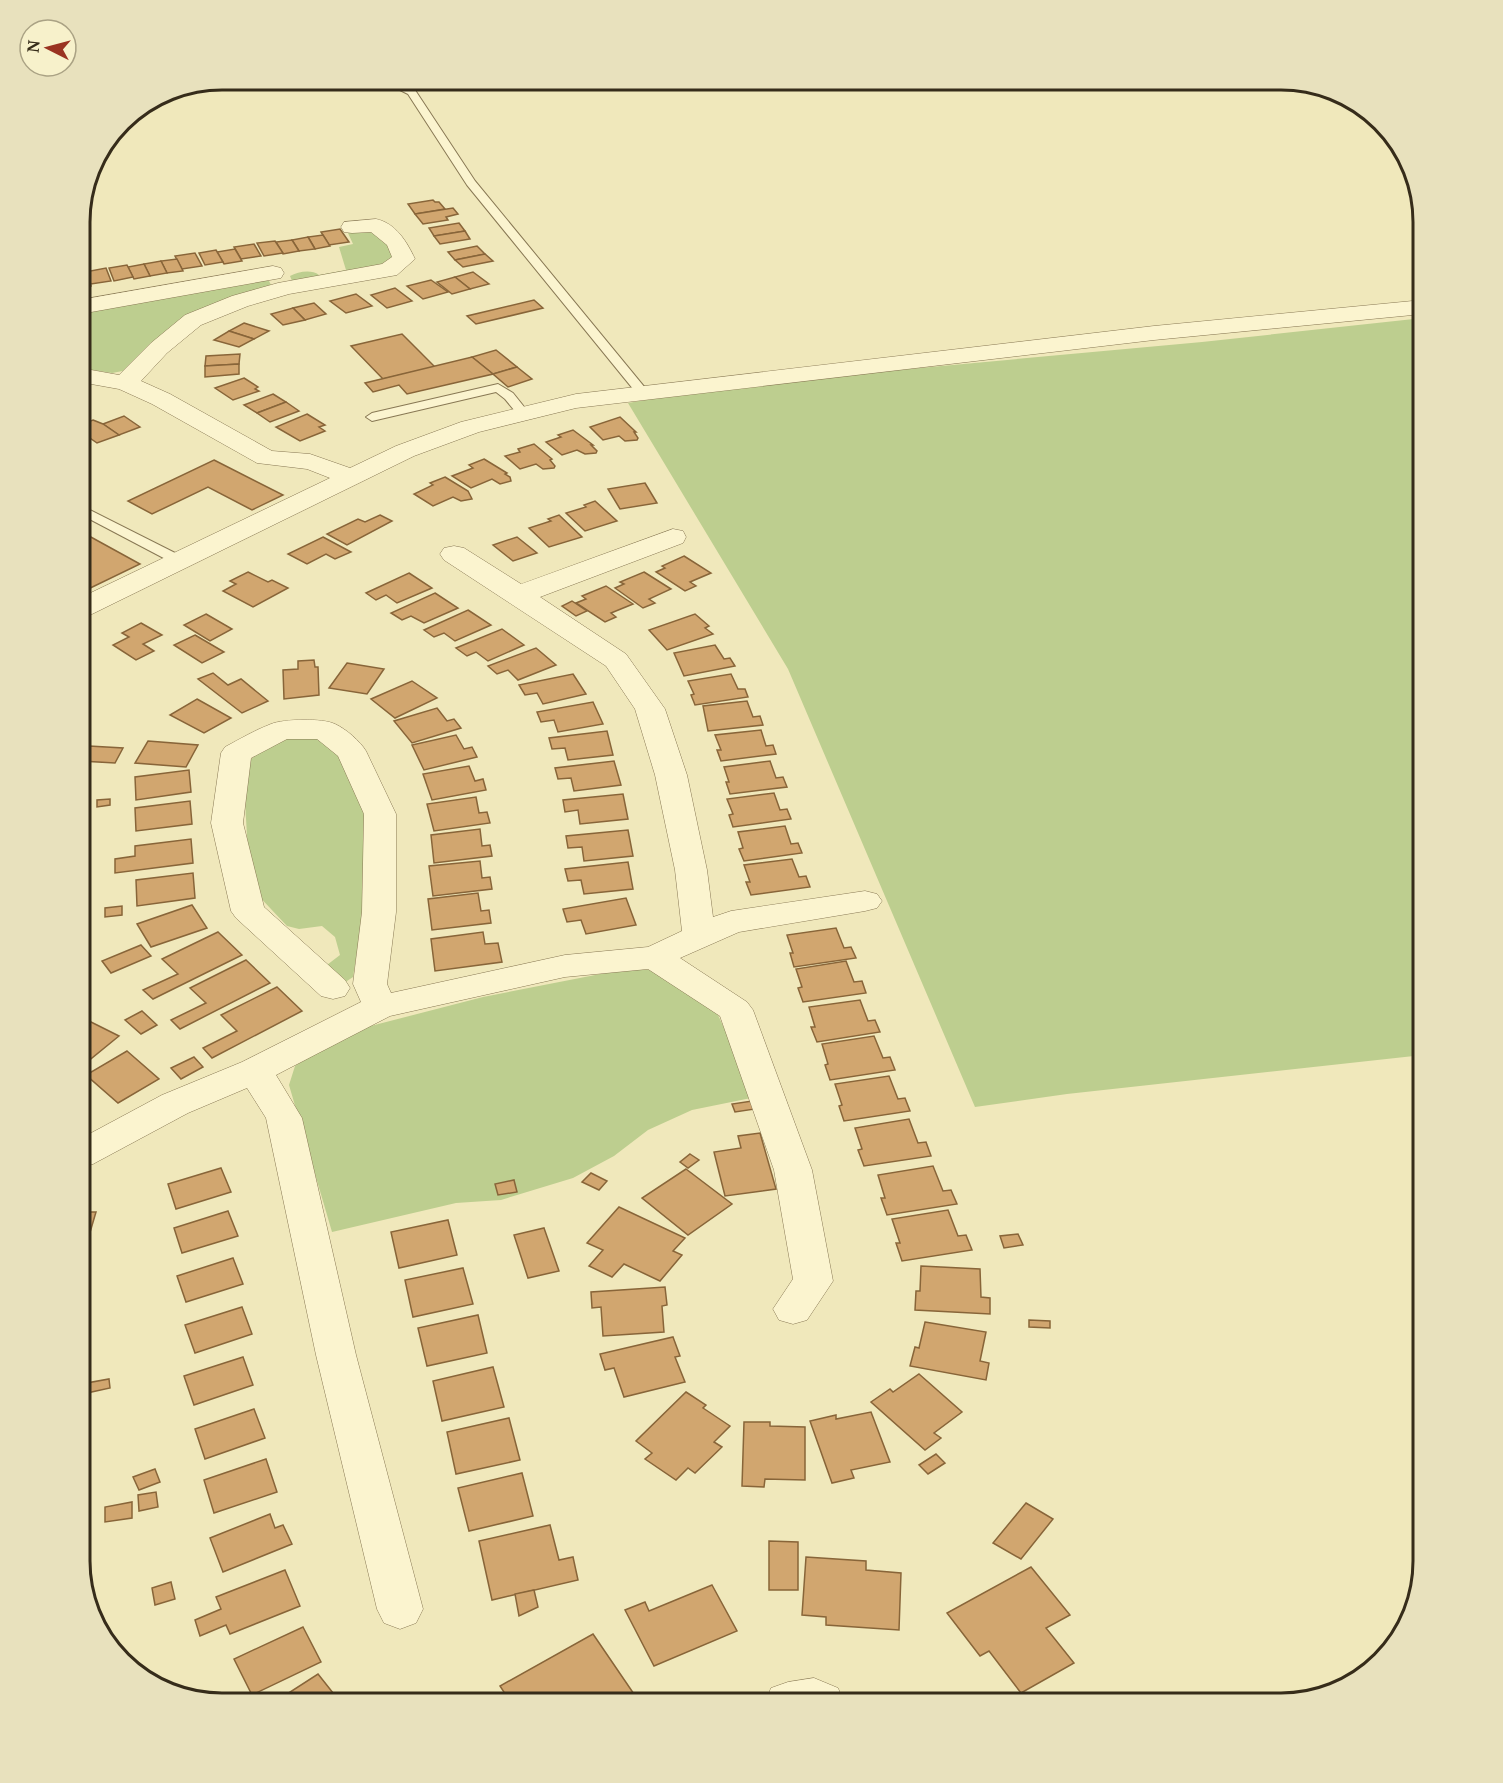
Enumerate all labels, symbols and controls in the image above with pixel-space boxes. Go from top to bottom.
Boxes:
north arrow [18,18,78,78]
text: N [21,39,45,54]

